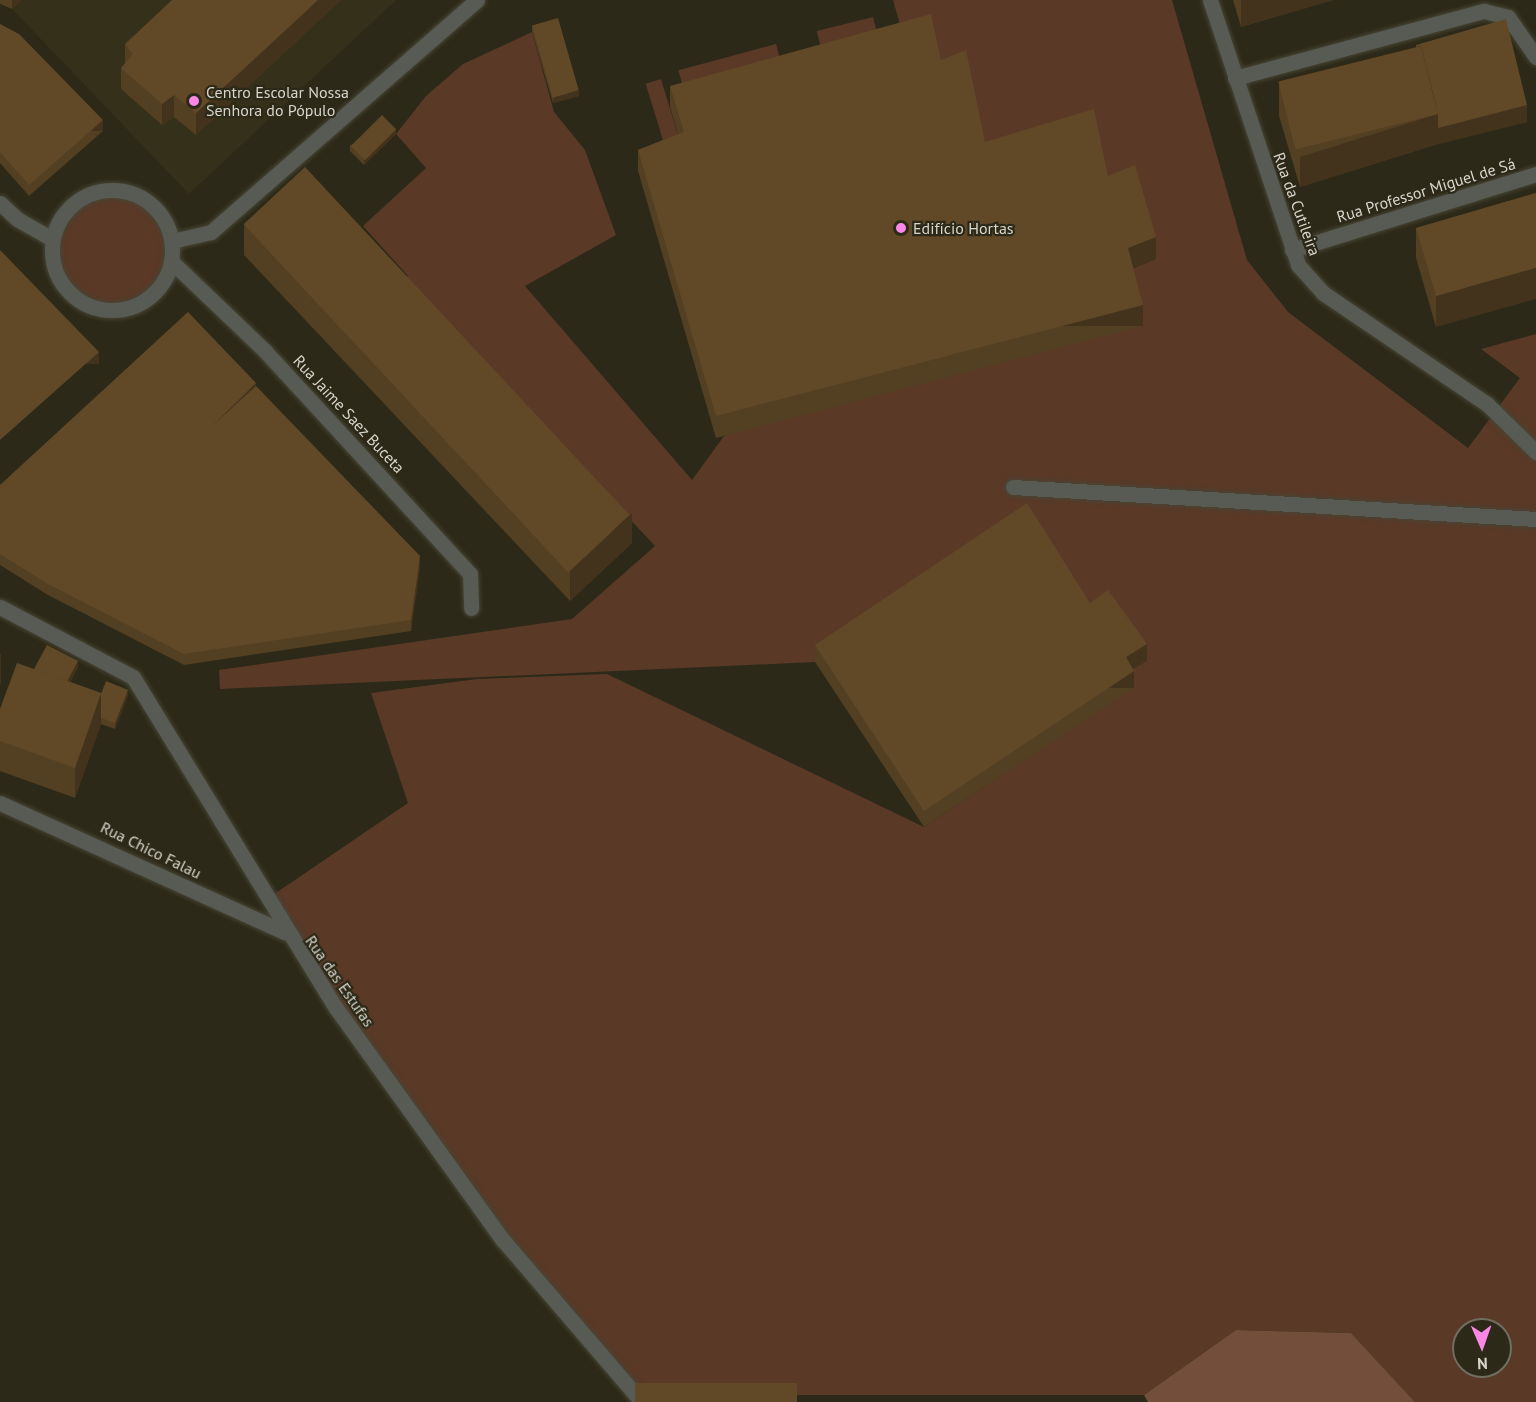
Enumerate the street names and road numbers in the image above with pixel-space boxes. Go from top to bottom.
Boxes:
street label: Rua da Cutileira [1269,150,1325,258]
street label: Rua Professor Miguel de Sá [1334,154,1518,226]
street label: Rua Jaime Saez Buceta [289,351,409,477]
street label: Rua Chico Falau [98,817,204,883]
street label: Rua das Estufas [301,932,379,1030]

